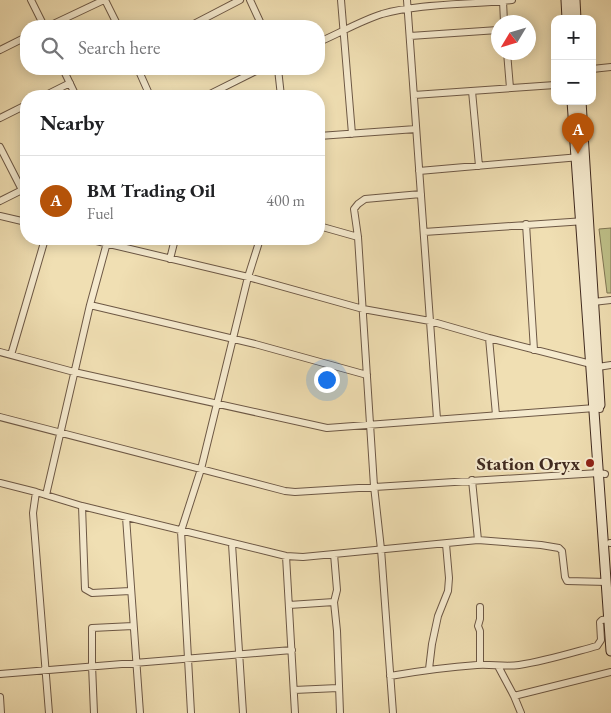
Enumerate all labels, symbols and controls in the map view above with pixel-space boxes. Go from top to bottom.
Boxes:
north arrow [491,15,536,60]
map controls [551,15,596,105]
button: + [551,15,596,60]
search box [20,20,325,75]
icon: search [38,34,66,62]
text: Search here [78,35,160,60]
button: − [551,60,596,105]
text: Nearby [40,109,104,136]
pin: A [562,113,594,154]
text: BM Trading Oil [87,178,215,203]
text: A [50,190,62,211]
text: 400 m [266,190,305,211]
text: Fuel [87,203,114,224]
your location [314,367,340,393]
place label: Station Oryx [477,451,580,476]
marker: Station Oryx [584,457,596,469]

